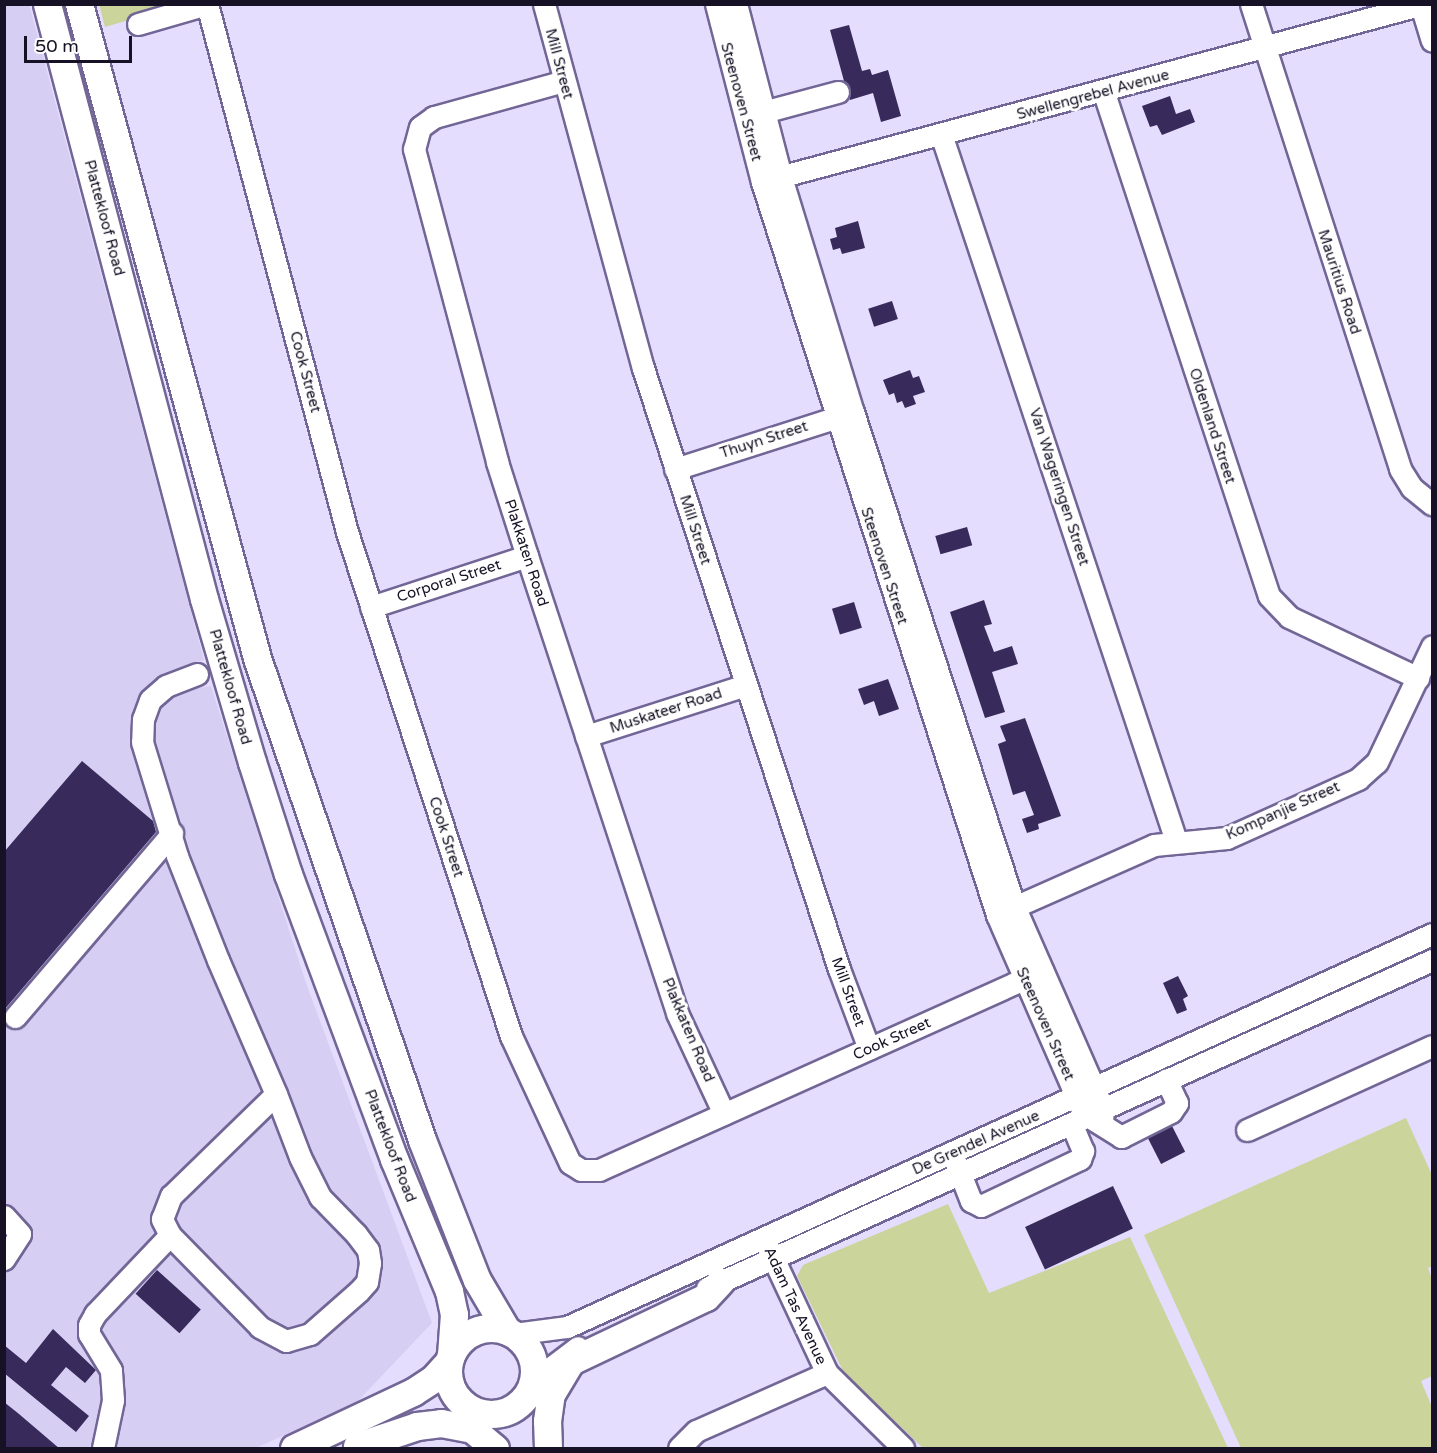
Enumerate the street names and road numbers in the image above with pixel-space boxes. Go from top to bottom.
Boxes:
street label: Mill Street [541,27,577,101]
street label: Steenoven Street [717,41,765,163]
street label: Swellengrebel Avenue [1015,66,1171,124]
street label: Plattekloof Road [80,158,128,278]
street label: Mauritius Road [1314,227,1364,337]
street label: Cook Street [286,329,324,415]
street label: Oldenland Street [1185,366,1239,486]
street label: Van Wageringen Street [1025,406,1093,568]
street label: Thuyn Street [718,417,810,463]
street label: Mill Street [675,493,715,567]
street label: Plakkaten Road [500,497,552,609]
street label: Steenoven Street [857,505,911,627]
street label: Corporal Street [395,556,503,606]
street label: Plattekloof Road [205,627,255,747]
street label: Muskateer Road [608,684,724,738]
street label: Kompanjie Street [1223,778,1343,844]
street label: Cook Street [425,795,467,879]
street label: Mill Street [827,955,869,1029]
street label: Steenoven Street [1012,965,1078,1083]
street label: Plakkaten Road [658,975,718,1085]
street label: Cook Street [850,1014,934,1064]
street label: Plattekloof Road [360,1087,420,1205]
street label: De Grendel Avenue [910,1107,1042,1179]
street label: Adam Tas Avenue [760,1244,830,1368]

